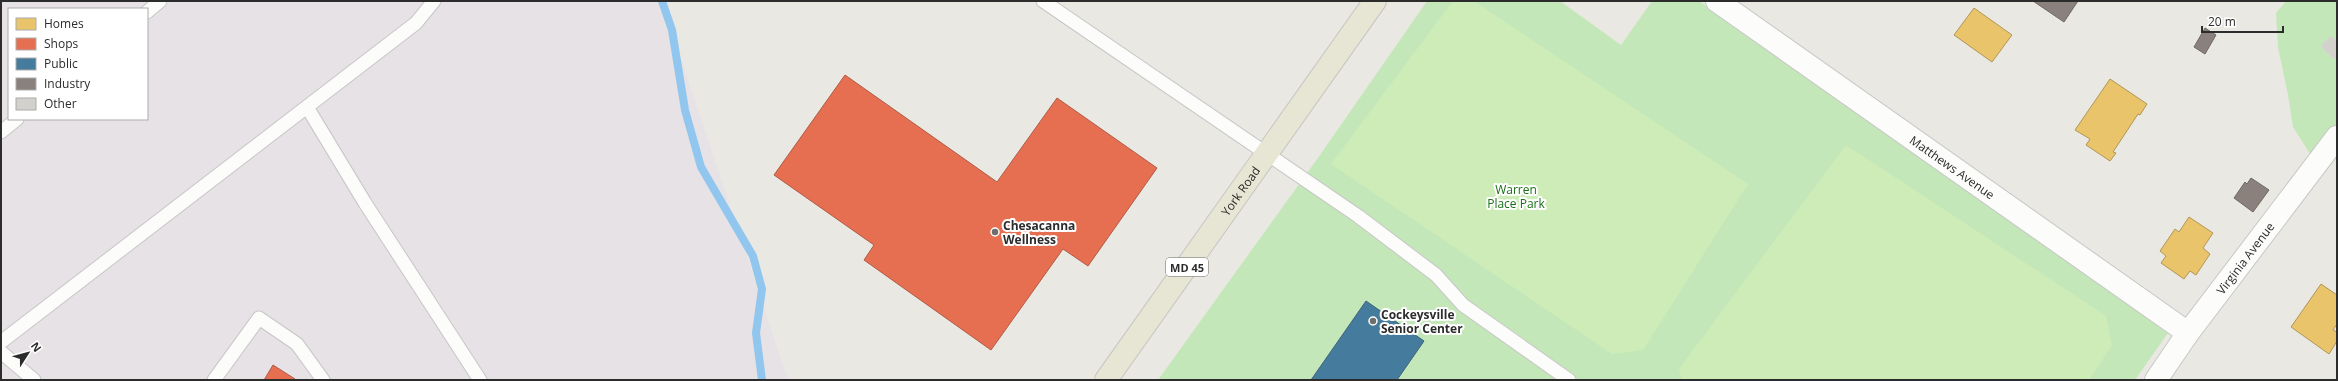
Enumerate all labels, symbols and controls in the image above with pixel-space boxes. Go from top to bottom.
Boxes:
legend [8,8,148,120]
scale bar [2202,8,2283,34]
text: 20 m [2208,13,2236,30]
text: Homes [44,15,84,32]
text: Shops [44,35,79,52]
text: Public [44,55,78,72]
text: Industry [44,75,91,92]
text: Other [44,95,77,112]
street label: Matthews Avenue [1907,131,1998,203]
street label: York Road [1217,163,1264,219]
park label: Warren Place Park [1487,181,1545,212]
place label: Chesacanna Wellness [1003,217,1075,248]
street label: Virginia Avenue [2212,218,2278,298]
marker: Chesacanna Wellness [990,227,1000,237]
road number: MD 45 [1166,258,1208,276]
place label: Cockeysville Senior Center [1381,306,1463,337]
marker: Cockeysville Senior Center [1368,316,1378,326]
north arrow [8,333,48,373]
text: N [28,339,45,355]

